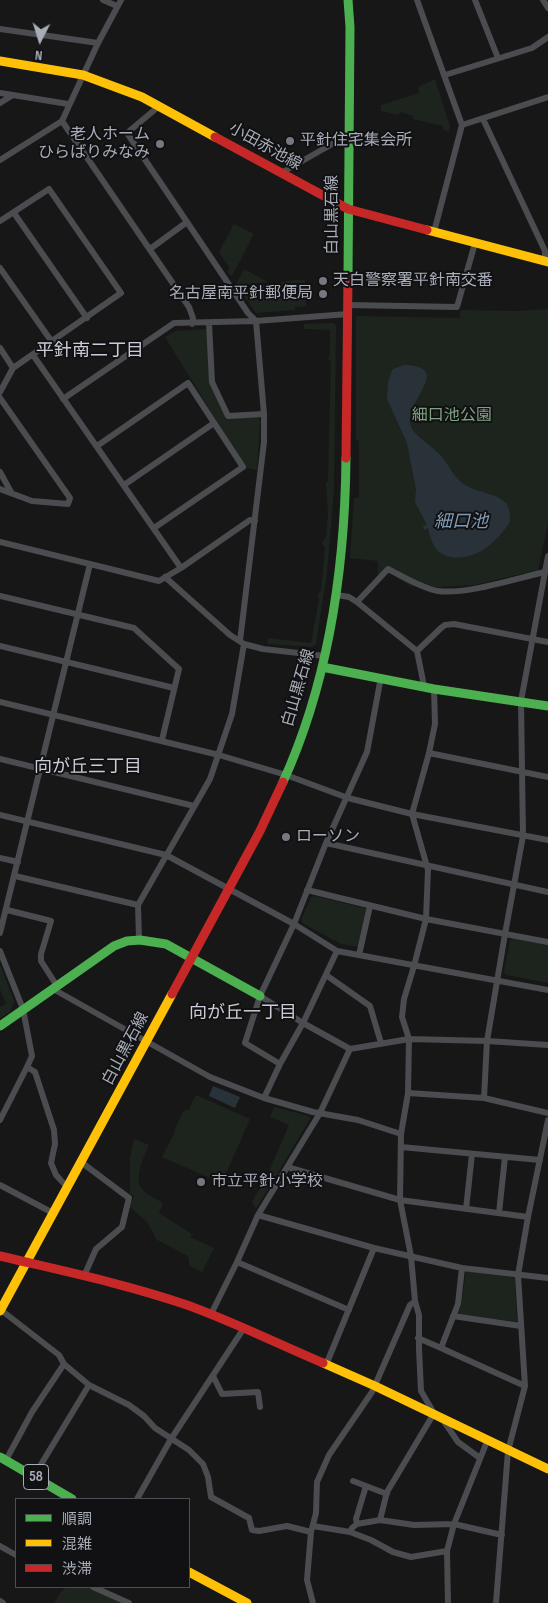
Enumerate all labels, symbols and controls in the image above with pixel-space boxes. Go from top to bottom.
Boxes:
north arrow [15,15,65,65]
text: N [34,47,43,64]
street label: 小田赤池線 [225,119,305,175]
place label: 老人ホーム ひらばりみなみ [38,125,150,163]
place label: 平針住宅集会所 [300,131,412,151]
marker: 平針住宅集会所 [284,135,296,147]
marker: 老人ホーム ひらばりみなみ [154,138,166,150]
street label: 白山黒石線 [323,175,343,255]
place label: 天白警察署平針南交番 [333,271,493,291]
marker: 天白警察署平針南交番 [317,275,329,287]
place label: 名古屋南平針郵便局 [169,284,313,304]
marker: 名古屋南平針郵便局 [317,288,329,300]
district label: 平針南二丁目 [36,340,144,362]
park label: 細口池公園 [412,406,492,426]
water label: 細口池 [434,511,488,533]
street label: 白山黒石線 [279,647,319,729]
district label: 向が丘三丁目 [34,756,142,778]
place label: ローソン [296,827,360,847]
marker: ローソン [280,831,292,843]
district label: 向が丘一丁目 [189,1002,297,1024]
street label: 白山黒石線 [99,1009,153,1089]
place label: 市立平針小学校 [211,1172,323,1192]
marker: 市立平針小学校 [195,1176,207,1188]
road number: 58 [24,1464,48,1490]
legend [15,1498,190,1588]
text: 順調 [62,1510,92,1529]
text: 混雑 [62,1535,92,1554]
text: 渋滞 [62,1560,92,1579]

